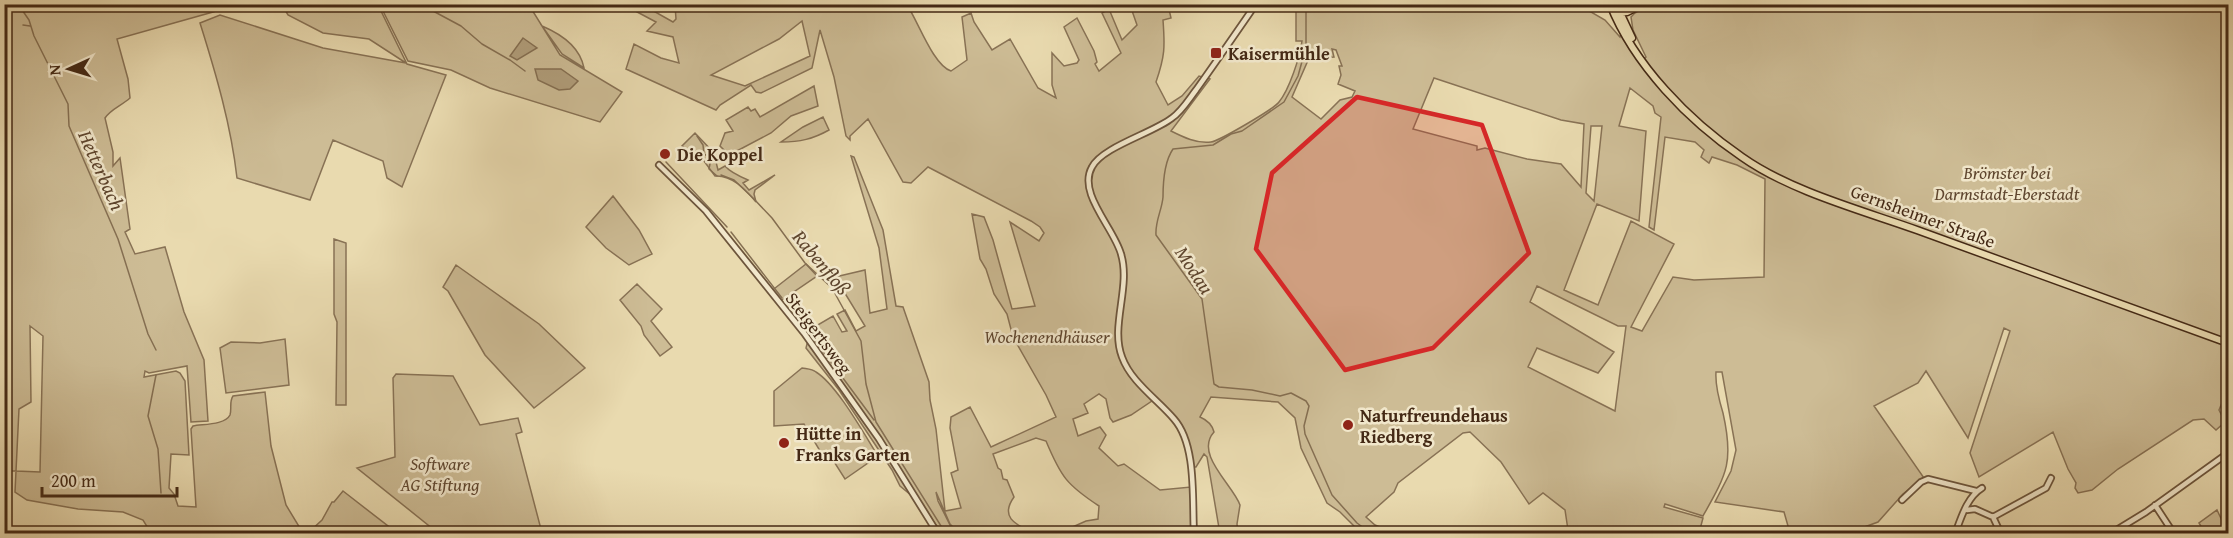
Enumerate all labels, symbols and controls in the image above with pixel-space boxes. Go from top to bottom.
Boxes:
north arrow [39,39,99,99]
place label: Kaisermühle [1228,40,1330,67]
marker: Kaisermühle [1209,46,1223,60]
text: N [42,64,66,76]
water label: Hetterbach [71,124,133,215]
place label: Die Koppel [677,141,763,168]
marker: Die Koppel [658,147,672,161]
park label: Brömster bei Darmstadt-Eberstadt [1934,159,2080,207]
street label: Gernsheimer Straße [1847,177,1999,255]
water label: Rabenfloß [785,222,858,301]
water label: Modau [1168,240,1222,300]
street label: Steigertsweg [779,286,859,380]
park label: Wochenendhäuser [984,323,1111,350]
place label: Naturfreundehaus Riedberg [1360,402,1508,450]
marker: Naturfreundehaus Riedberg [1341,418,1355,432]
place label: Hütte in Franks Garten [796,420,910,468]
marker: Hütte in Franks Garten [777,436,791,450]
park label: Software AG Stiftung [400,450,480,498]
scale bar [42,460,177,498]
text: 200 m [51,467,96,494]

